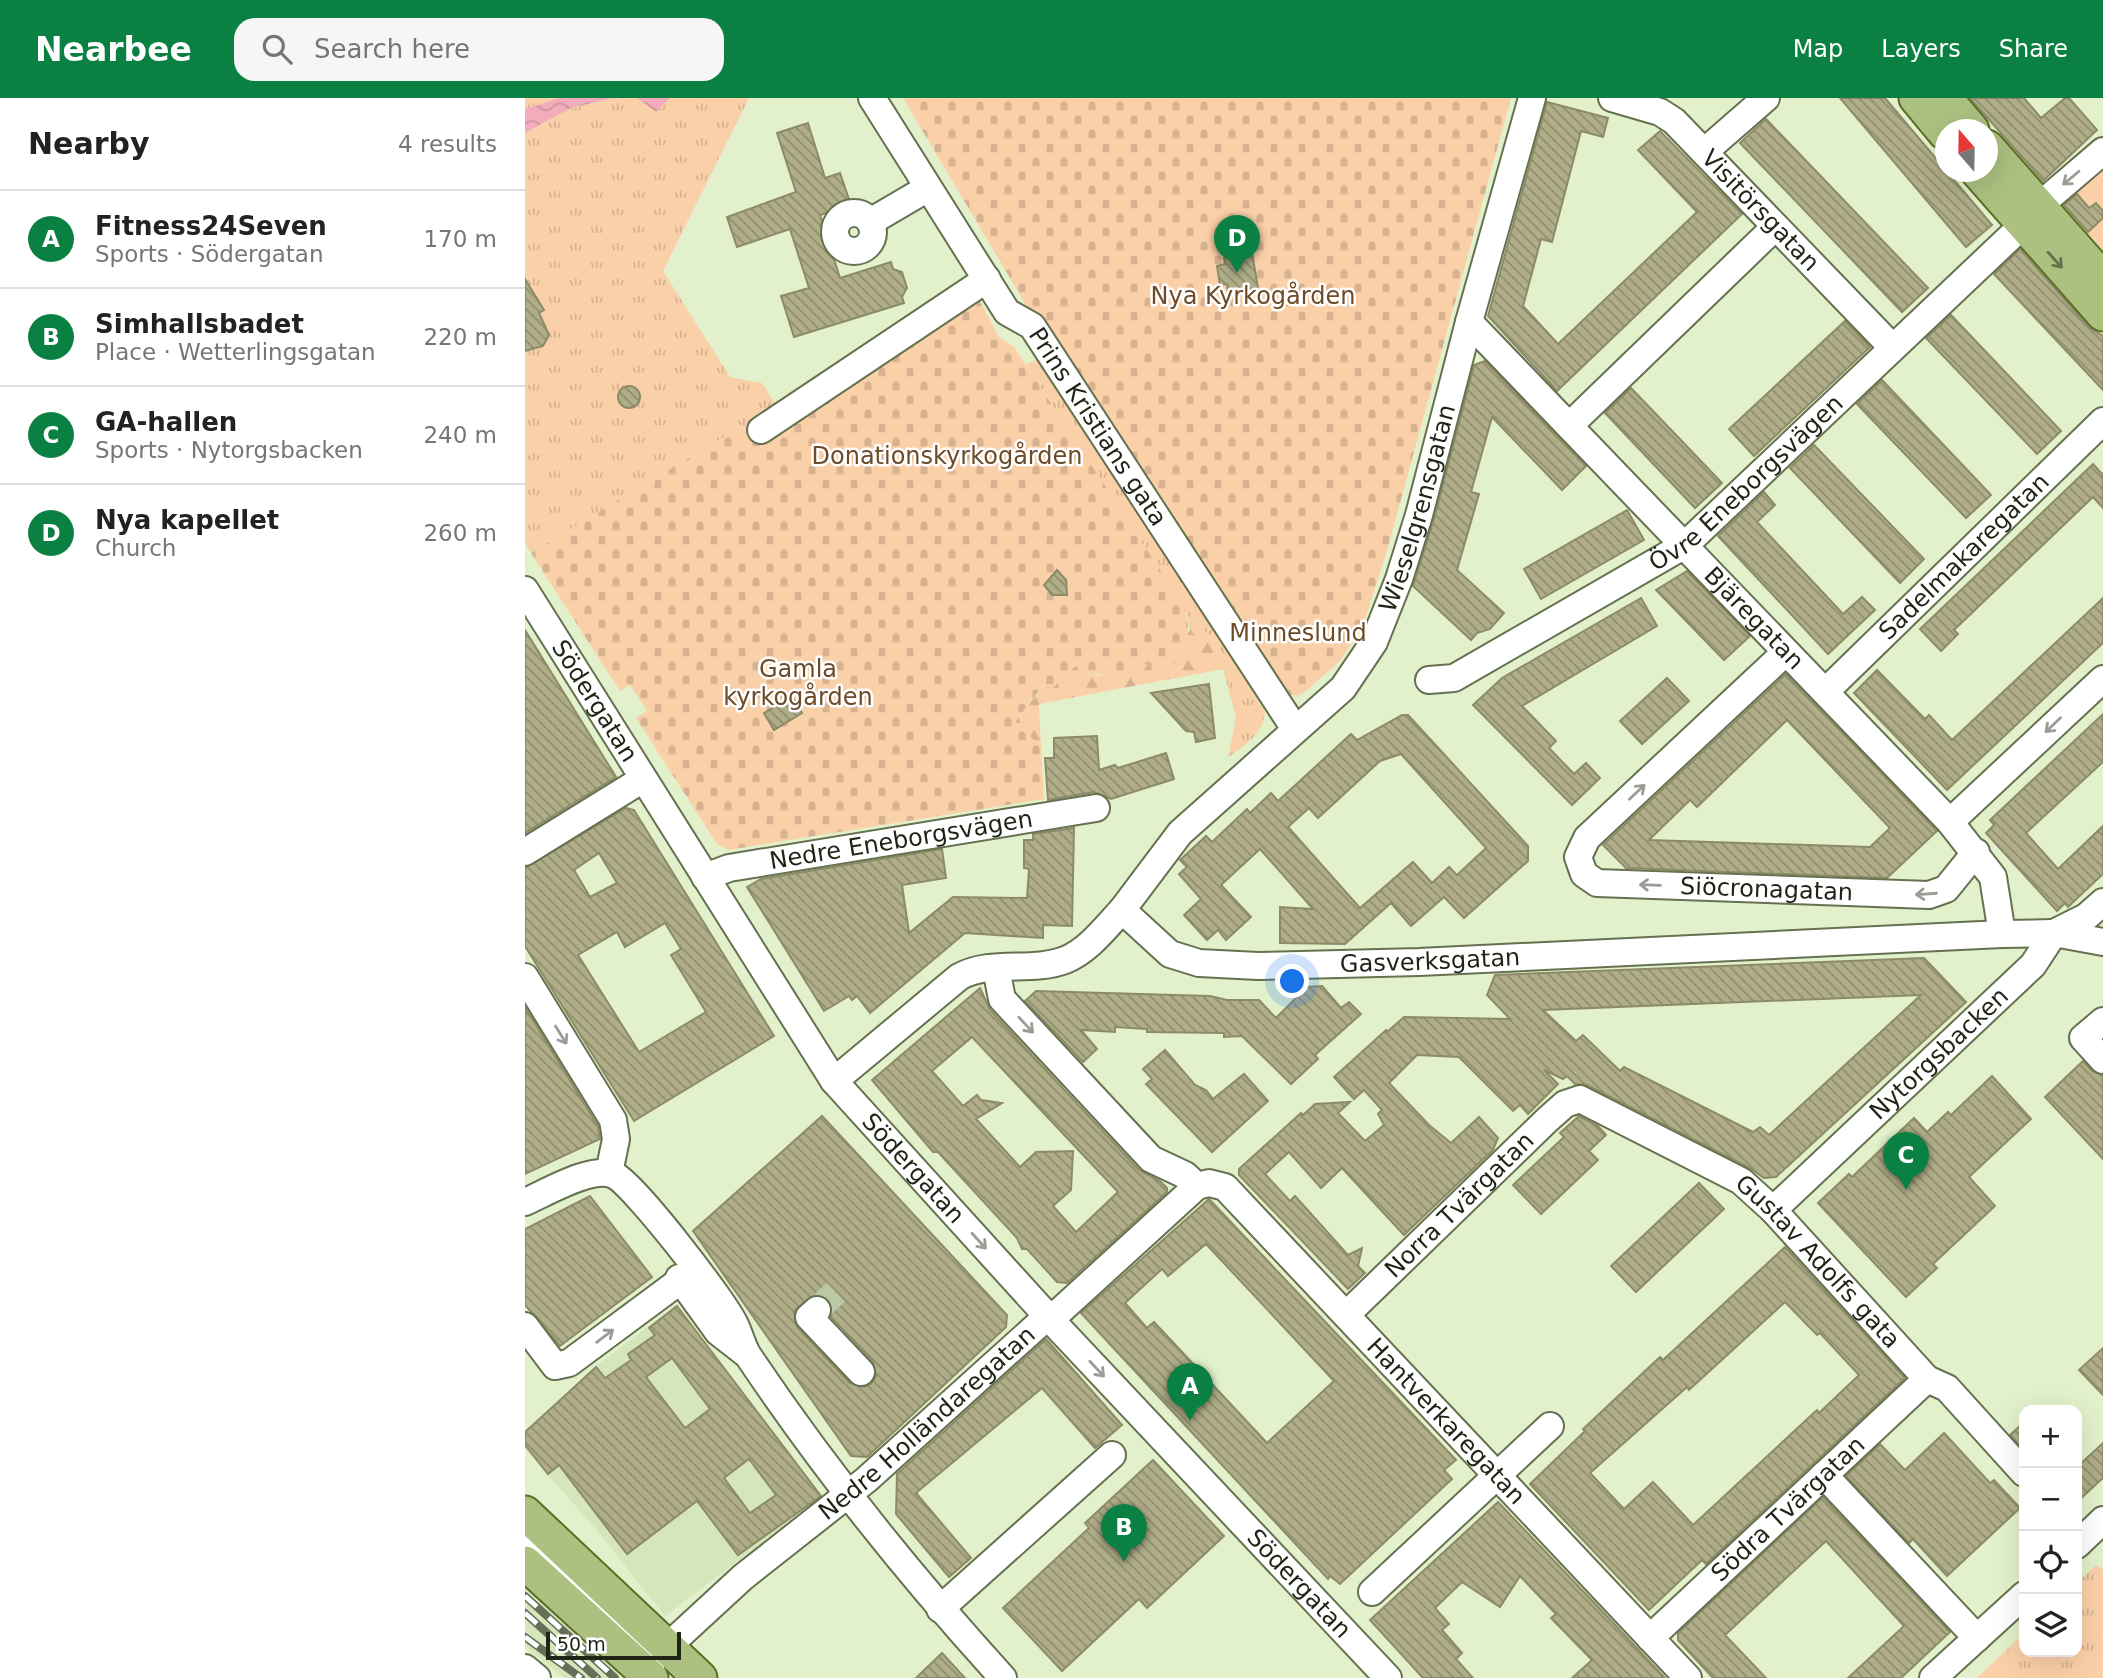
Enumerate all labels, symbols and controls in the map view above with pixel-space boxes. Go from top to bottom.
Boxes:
search box [234,18,724,81]
text: Nearbee [35,30,192,69]
icon: search [258,30,296,68]
text: Search here [314,34,470,64]
text: Map [1793,35,1843,63]
text: Layers [1881,35,1961,63]
text: Share [1999,35,2068,63]
north arrow [1935,119,1998,182]
text: Nearby [28,126,150,161]
text: 4 results [398,131,497,157]
street label: Visitörsgatan [1696,144,1825,277]
one-way arrow [2062,170,2080,186]
text: Fitness24Seven [95,211,327,241]
pin: D [1214,215,1260,273]
text: A [42,226,60,252]
text: 170 m [423,226,497,252]
text: Sports · Södergatan [95,241,324,267]
one-way arrow [2047,251,2063,269]
park label: Nya Kyrkogården [1151,281,1355,310]
text: Simhallsbadet [95,309,304,339]
street label: Prins Kristians gata [1023,322,1173,531]
text: B [42,324,60,350]
text: 220 m [423,324,497,350]
text: Place · Wetterlingsgatan [95,339,376,365]
street label: Övre Eneborgsvägen [1643,389,1849,577]
street label: Wieselgrensgatan [1373,401,1461,616]
text: GA-hallen [95,407,237,437]
text: C [43,422,59,448]
text: 240 m [423,422,497,448]
text: Sports · Nytorgsbacken [95,437,363,463]
park label: Donationskyrkogården [812,441,1083,470]
street label: Sadelmakaregatan [1873,468,2055,646]
text: Nya kapellet [95,505,279,535]
text: D [41,520,61,546]
text: 260 m [423,520,497,546]
text: Church [95,535,176,561]
street label: Bjäregatan [1698,561,1810,675]
park label: Minneslund [1229,619,1367,647]
street label: Södergatan [546,635,644,767]
park label: Gamla kyrkogården [723,655,873,711]
one-way arrow [2045,716,2062,733]
one-way arrow [1628,783,1645,800]
street label: Nedre Eneborgsvägen [768,805,1035,875]
street label: Siöcronagatan [1680,872,1854,906]
one-way arrow [1639,879,1662,892]
one-way arrow [1915,888,1938,901]
street label: Gasverksgatan [1340,943,1521,978]
your location [1275,964,1309,998]
street label: Nytorgsbacken [1864,982,2014,1125]
one-way arrow [1018,1016,1035,1033]
one-way arrow [554,1024,568,1044]
street label: Södergatan [856,1108,970,1229]
street label: Norra Tvärgatan [1379,1126,1540,1284]
pin: C [1883,1132,1929,1190]
street label: Gustav Adolfs gata [1730,1169,1906,1354]
one-way arrow [971,1232,987,1250]
street label: Nedre Holländaregatan [813,1320,1041,1526]
one-way arrow [595,1329,614,1343]
street label: Hantverkaregatan [1361,1333,1531,1510]
one-way arrow [1089,1360,1105,1378]
pin: A [1167,1363,1213,1421]
map controls [2019,1405,2082,1657]
button: + [2019,1405,2082,1468]
street label: Södra Tvärgatan [1706,1430,1871,1587]
button: − [2019,1468,2082,1531]
pin: B [1101,1504,1147,1562]
street label: Södergatan [1241,1524,1357,1644]
button: locate [2019,1531,2082,1594]
button: layers [2019,1594,2082,1657]
scale bar [546,1629,681,1661]
text: 50 m [557,1633,606,1655]

